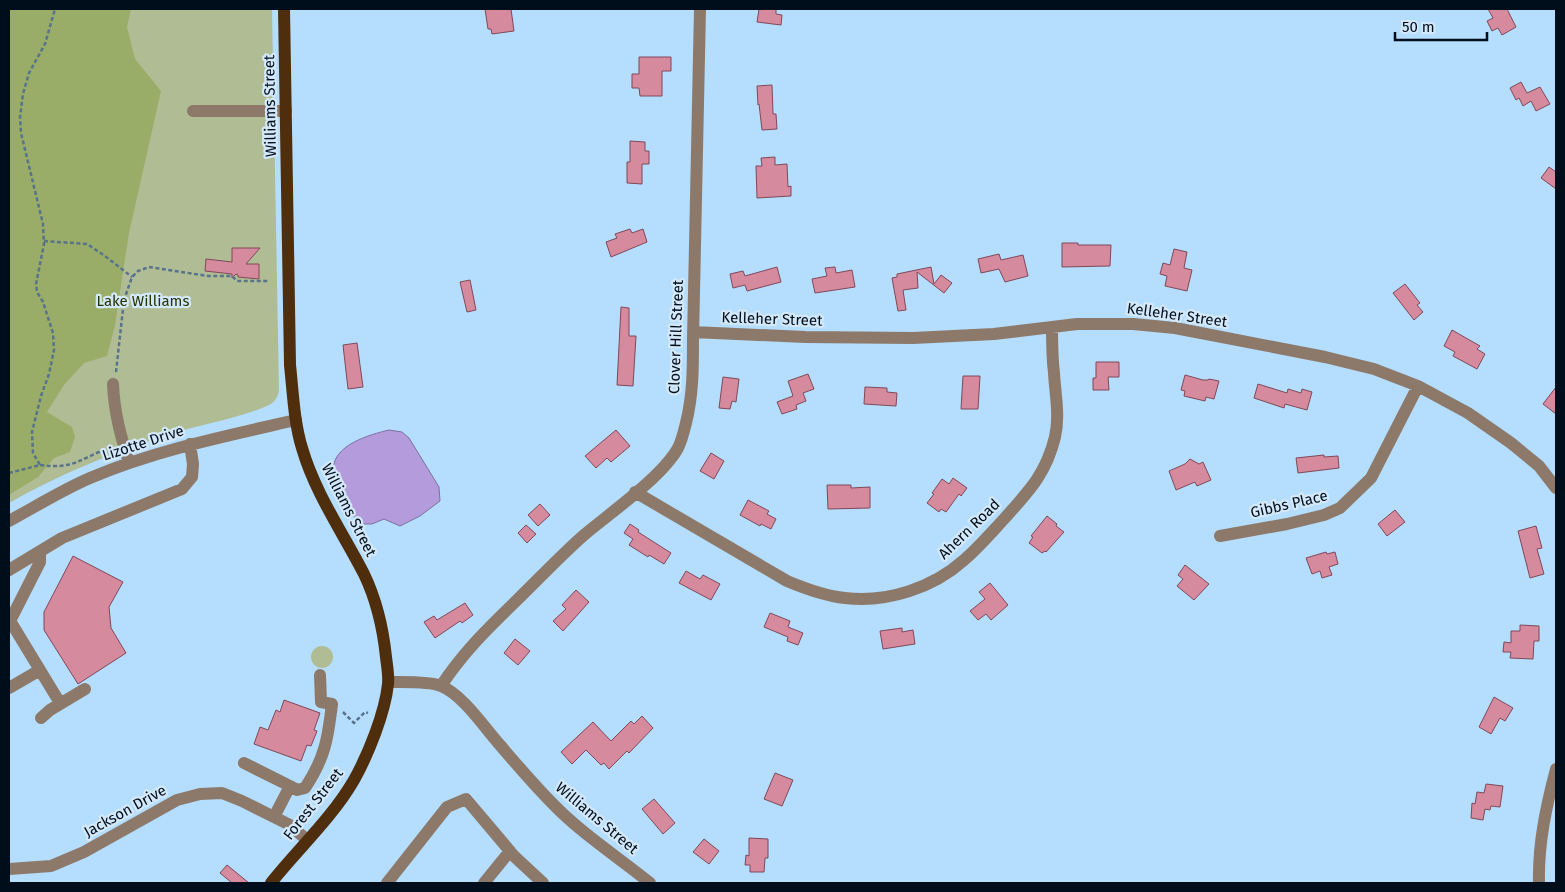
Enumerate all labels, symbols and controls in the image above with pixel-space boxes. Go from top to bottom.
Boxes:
scale bar [1395,10,1488,42]
text: 50 m [1402,18,1435,36]
street label: Williams Street [260,54,280,157]
street label: Clover Hill Street [665,279,687,394]
park label: Lake Williams [97,292,189,310]
street label: Kelleher Street [1126,299,1229,331]
street label: Kelleher Street [721,308,823,330]
street label: Lizotte Drive [100,421,186,465]
street label: Williams Street [318,460,381,560]
street label: Gibbs Place [1249,486,1329,522]
street label: Ahern Road [934,495,1004,563]
street label: Forest Street [279,764,347,844]
street label: Williams Street [552,778,642,858]
street label: Jackson Drive [81,781,169,841]

